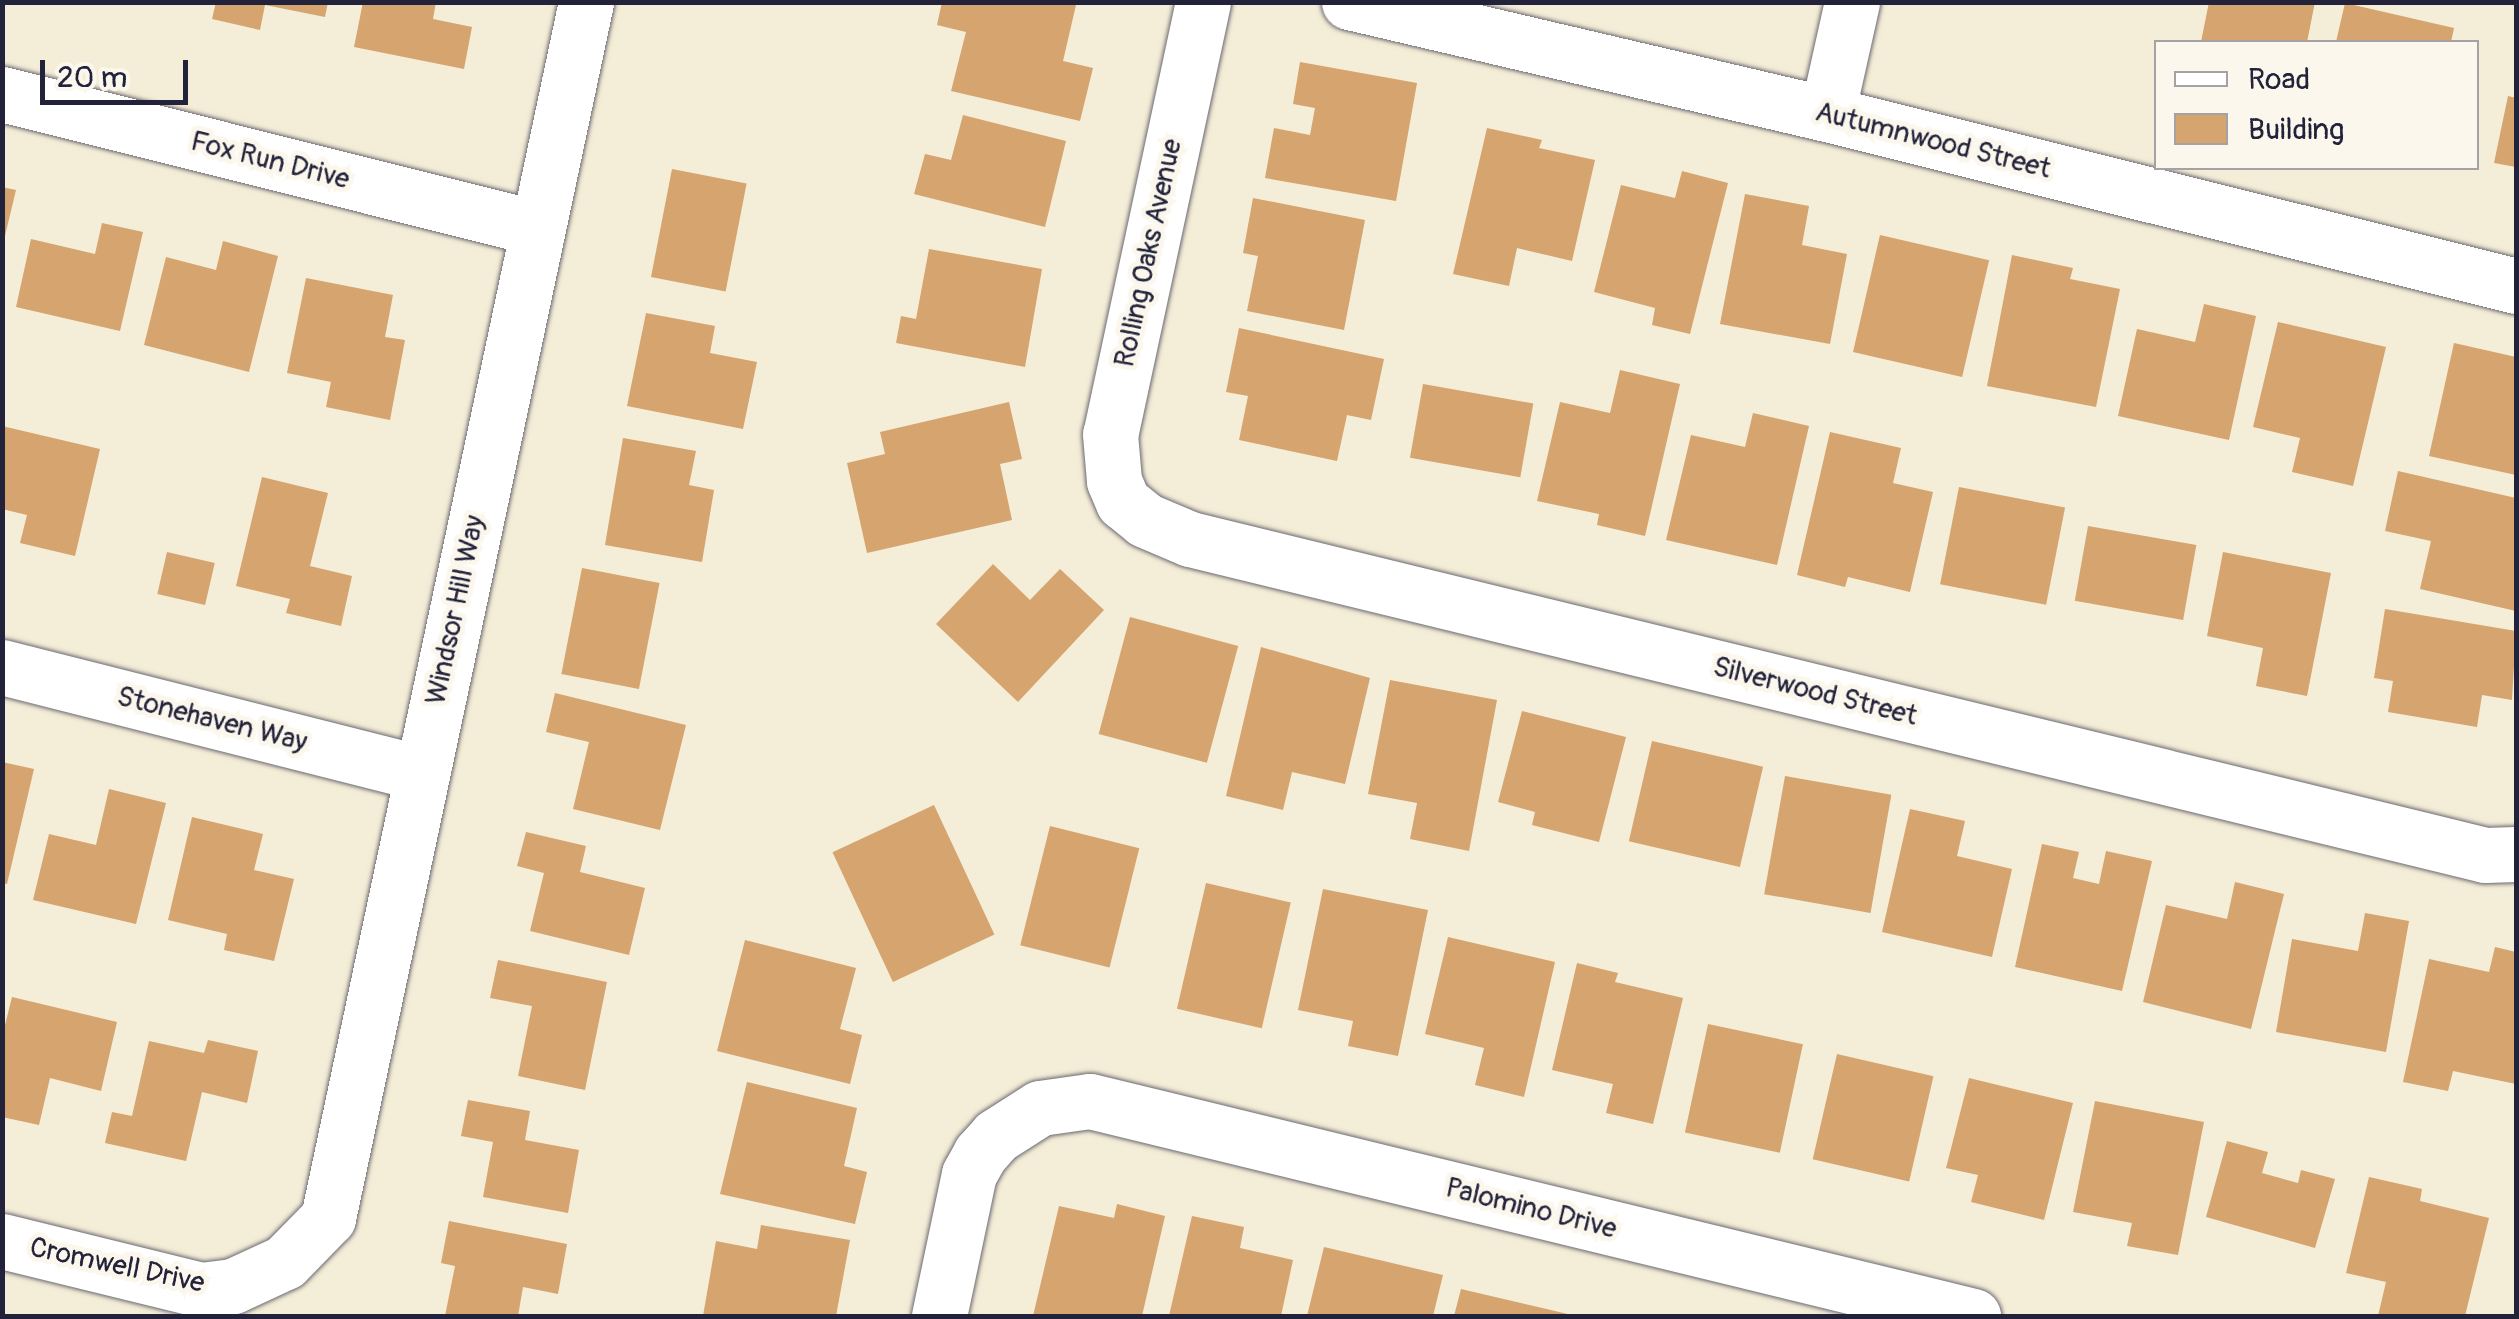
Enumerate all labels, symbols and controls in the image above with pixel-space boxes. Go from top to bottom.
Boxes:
scale bar [45,40,192,102]
legend [2154,40,2479,170]
text: 20 m [57,59,127,96]
text: Road [2248,61,2310,98]
street label: Autumnwood Street [1812,96,2054,186]
text: Building [2248,111,2344,148]
street label: Fox Run Drive [187,125,353,197]
street label: Rolling Oaks Avenue [1108,136,1190,370]
street label: Windsor Hill Way [420,512,492,708]
street label: Silverwood Street [1709,650,1921,734]
street label: Stonehaven Way [113,680,311,760]
street label: Palomino Drive [1442,1172,1620,1246]
street label: Cromwell Drive [27,1231,207,1301]

